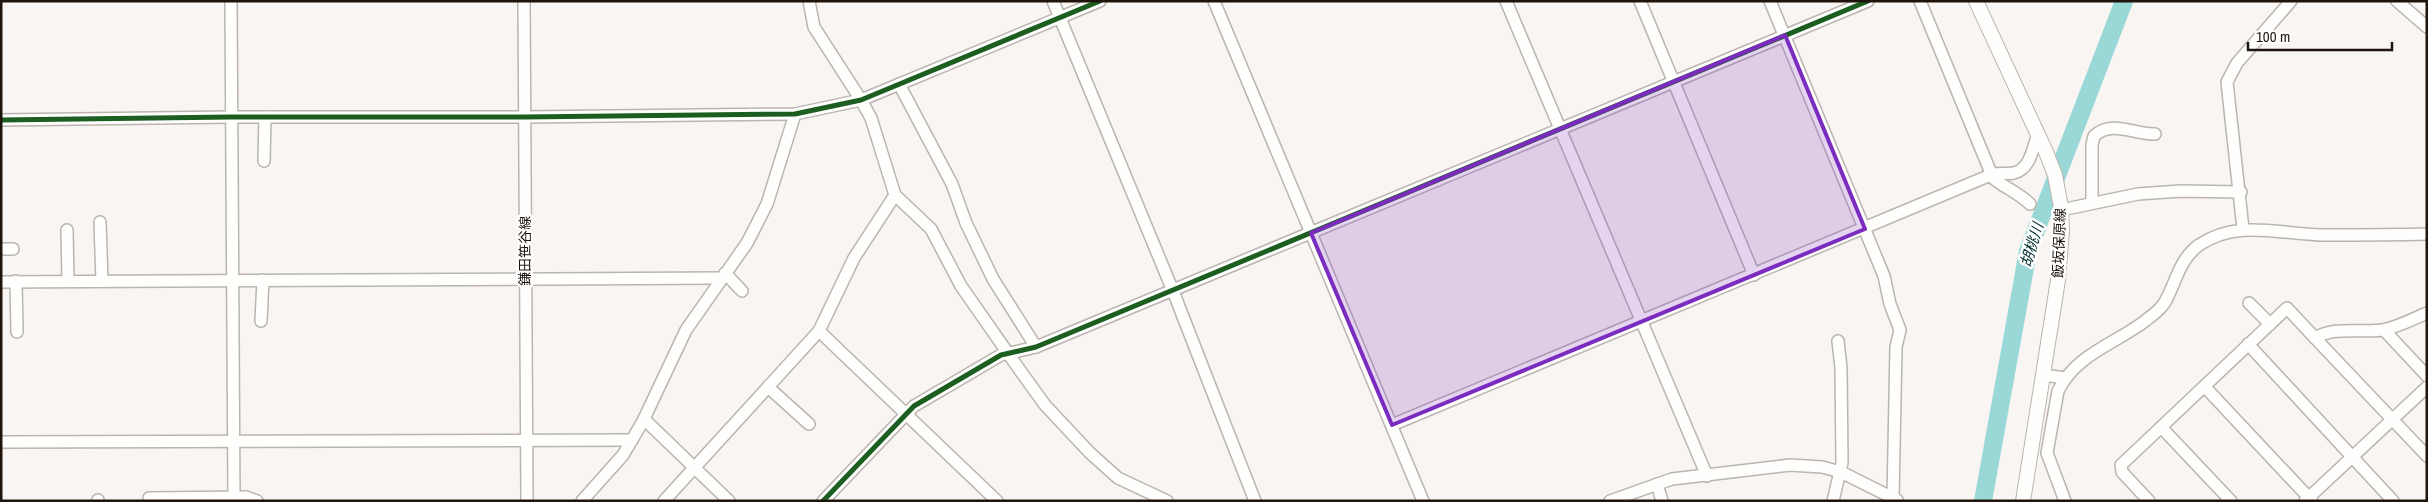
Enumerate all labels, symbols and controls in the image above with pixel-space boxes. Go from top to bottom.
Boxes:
scale bar [2248,20,2392,52]
text: 100 m [2256,26,2290,47]
street label: 飯坂保原線 [2049,208,2069,278]
street label: 鎌田笹谷線 [516,216,534,286]
water label: 胡桃川 [2015,218,2049,269]

